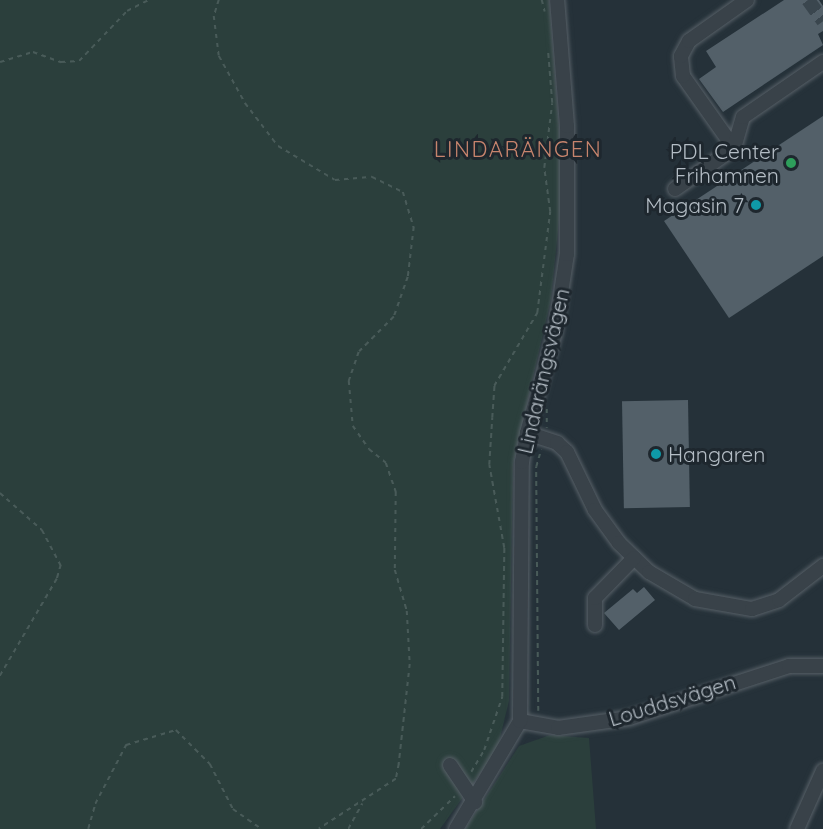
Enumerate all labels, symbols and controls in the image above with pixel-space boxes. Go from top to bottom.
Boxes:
district label: LINDARÄNGEN [434,137,602,163]
place label: PDL Center Frihamnen [670,138,779,188]
marker: PDL Center Frihamnen [784,156,798,170]
place label: Magasin 7 [645,192,744,218]
marker: Magasin 7 [749,198,763,212]
street label: Lindarängsvägen [512,286,574,456]
place label: Hangaren [668,441,765,467]
marker: Hangaren [649,447,663,461]
street label: Louddsvägen [605,669,739,731]

